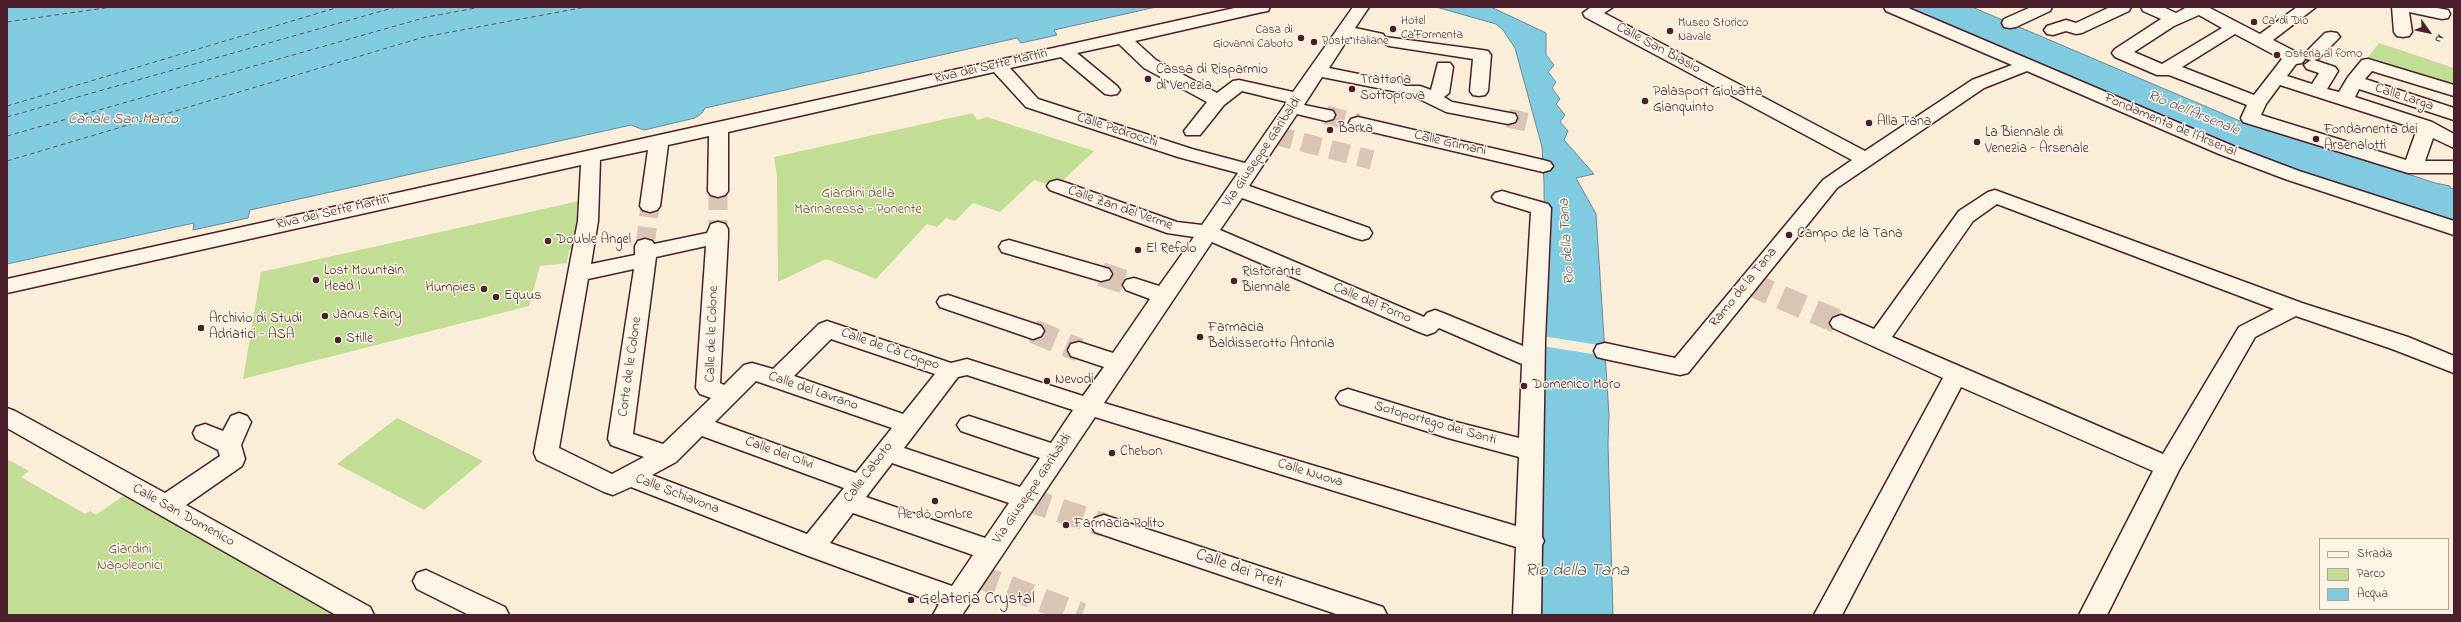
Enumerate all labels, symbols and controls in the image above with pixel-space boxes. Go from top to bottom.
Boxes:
north arrow [2409,12,2449,52]
place label: Hotel Ca'Formenta [1401,15,1463,43]
place label: Ca' di Dio [2262,15,2308,29]
place label: Museo Storico Navale [1678,17,1748,45]
marker: Ca' di Dio [2249,17,2259,27]
street label: Calle San Biasio [1613,20,1703,78]
place label: Casa di Giovanni Caboto [1213,24,1293,52]
marker: Hotel Ca'Formenta [1388,24,1398,34]
marker: Museo Storico Navale [1665,26,1675,36]
text: N [2430,31,2448,46]
marker: Casa di Giovanni Caboto [1296,33,1306,43]
place label: Poste Italiane [1322,35,1388,49]
marker: Poste Italiane [1309,37,1319,47]
street label: Riva dei Sette Martiri [933,46,1049,88]
place label: Osteria al forno [2285,48,2362,62]
marker: Osteria al forno [2272,50,2282,60]
place label: Cassa di Risparmio di Venezia [1156,63,1268,96]
place label: Trattoria Sottoprova [1360,73,1425,106]
marker: Cassa di Risparmio di Venezia [1143,74,1153,84]
street label: Calle Larga [2373,81,2435,115]
marker: Trattoria Sottoprova [1347,84,1357,94]
place label: Palasport Giobatta Gianquinto [1653,85,1762,118]
water label: Rio dell'Arsenale [2145,87,2241,141]
street label: Fondamenta de l'Arsenal [2101,91,2239,161]
street label: Via Giuseppe Garibaldi [1220,94,1306,210]
marker: Palasport Giobatta Gianquinto [1640,96,1650,106]
street label: Calle Pedrocchi [1074,110,1160,152]
water label: Canale San Marco [68,112,178,130]
place label: Alla Tana [1877,115,1931,131]
marker: Alla Tana [1864,118,1874,128]
place label: Barka [1338,122,1373,138]
place label: Fondamenta dei Arsenalotti [2324,123,2418,156]
marker: Barka [1325,125,1335,135]
place label: La Biennale di Venezia - Arsenale [1985,126,2089,158]
street label: Calle Grimani [1412,128,1488,160]
marker: Fondamenta dei Arsenalotti [2311,134,2321,144]
marker: La Biennale di Venezia - Arsenale [1972,137,1982,147]
street label: Calle Zan del Verme [1065,183,1175,235]
park label: Giardini della Marinaressa - Ponente [794,187,922,220]
street label: Riva dei Sette Martiri [275,192,391,234]
water label: Rio della Tana [1556,198,1580,286]
place label: Campo de la Tana [1797,227,1903,243]
marker: Campo de la Tana [1784,230,1794,240]
place label: Double Angel [556,233,631,249]
marker: Double Angel [543,236,553,246]
place label: El Refolo [1146,242,1196,258]
marker: El Refolo [1133,245,1143,255]
street label: Ramo de la Tana [1707,245,1781,331]
place label: Lost Mountain Head I [324,264,404,296]
place label: Ristorante Biennale [1242,265,1301,298]
marker: Lost Mountain Head I [311,275,321,285]
marker: Ristorante Biennale [1229,276,1239,286]
street label: Calle del Forno [1330,280,1414,328]
place label: Humpies [426,281,476,297]
marker: Humpies [479,284,489,294]
street label: Calle de le Colone [703,285,723,383]
place label: Equus [504,289,541,305]
marker: Equus [491,292,501,302]
place label: Janus fairy [333,308,402,324]
marker: Janus fairy [320,311,330,321]
place label: Archivio di Studi Adriatici - ASA [209,312,302,344]
street label: Corte de le Colone [616,316,646,418]
place label: Farmacia Baldisserotto Antonia [1208,321,1335,354]
marker: Archivio di Studi Adriatici - ASA [196,323,206,333]
street label: Calle de Cà Coppo [839,325,941,375]
place label: Stille [346,332,373,348]
marker: Farmacia Baldisserotto Antonia [1195,332,1205,342]
marker: Stille [333,335,343,345]
street label: Calle del Lavrano [766,369,860,415]
place label: Nevodi [1055,373,1094,389]
marker: Nevodi [1042,376,1052,386]
place label: Domenico Moro [1532,378,1621,394]
marker: Domenico Moro [1519,381,1529,391]
street label: Sotoportego dei Santi [1372,399,1498,449]
street label: Via Giuseppe Garibaldi [990,431,1076,547]
street label: Calle dei Olivi [742,434,816,474]
street label: Calle Caboto [841,439,897,507]
place label: Chebon [1120,445,1162,461]
marker: Chebon [1107,448,1117,458]
street label: Calle Nuova [1275,456,1345,492]
street label: Calle Schiavona [633,471,721,519]
street label: Calle San Domenico [129,481,237,551]
marker: Ae dò Ombre [930,496,940,506]
place label: Ae dò Ombre [897,508,973,524]
place label: Farmacia Polito [1074,517,1164,533]
marker: Farmacia Polito [1061,520,1071,530]
legend [2319,538,2449,610]
park label: Giardini Napoleonici [97,543,163,576]
text: Strada [2357,545,2392,563]
street label: Calle dei Preti [1193,546,1285,594]
water label: Rio della Tana [1525,561,1629,583]
text: Parco [2357,565,2385,583]
text: Acqua [2357,585,2388,603]
place label: Gelateria Crystal [919,590,1035,610]
marker: Gelateria Crystal [906,595,916,605]

